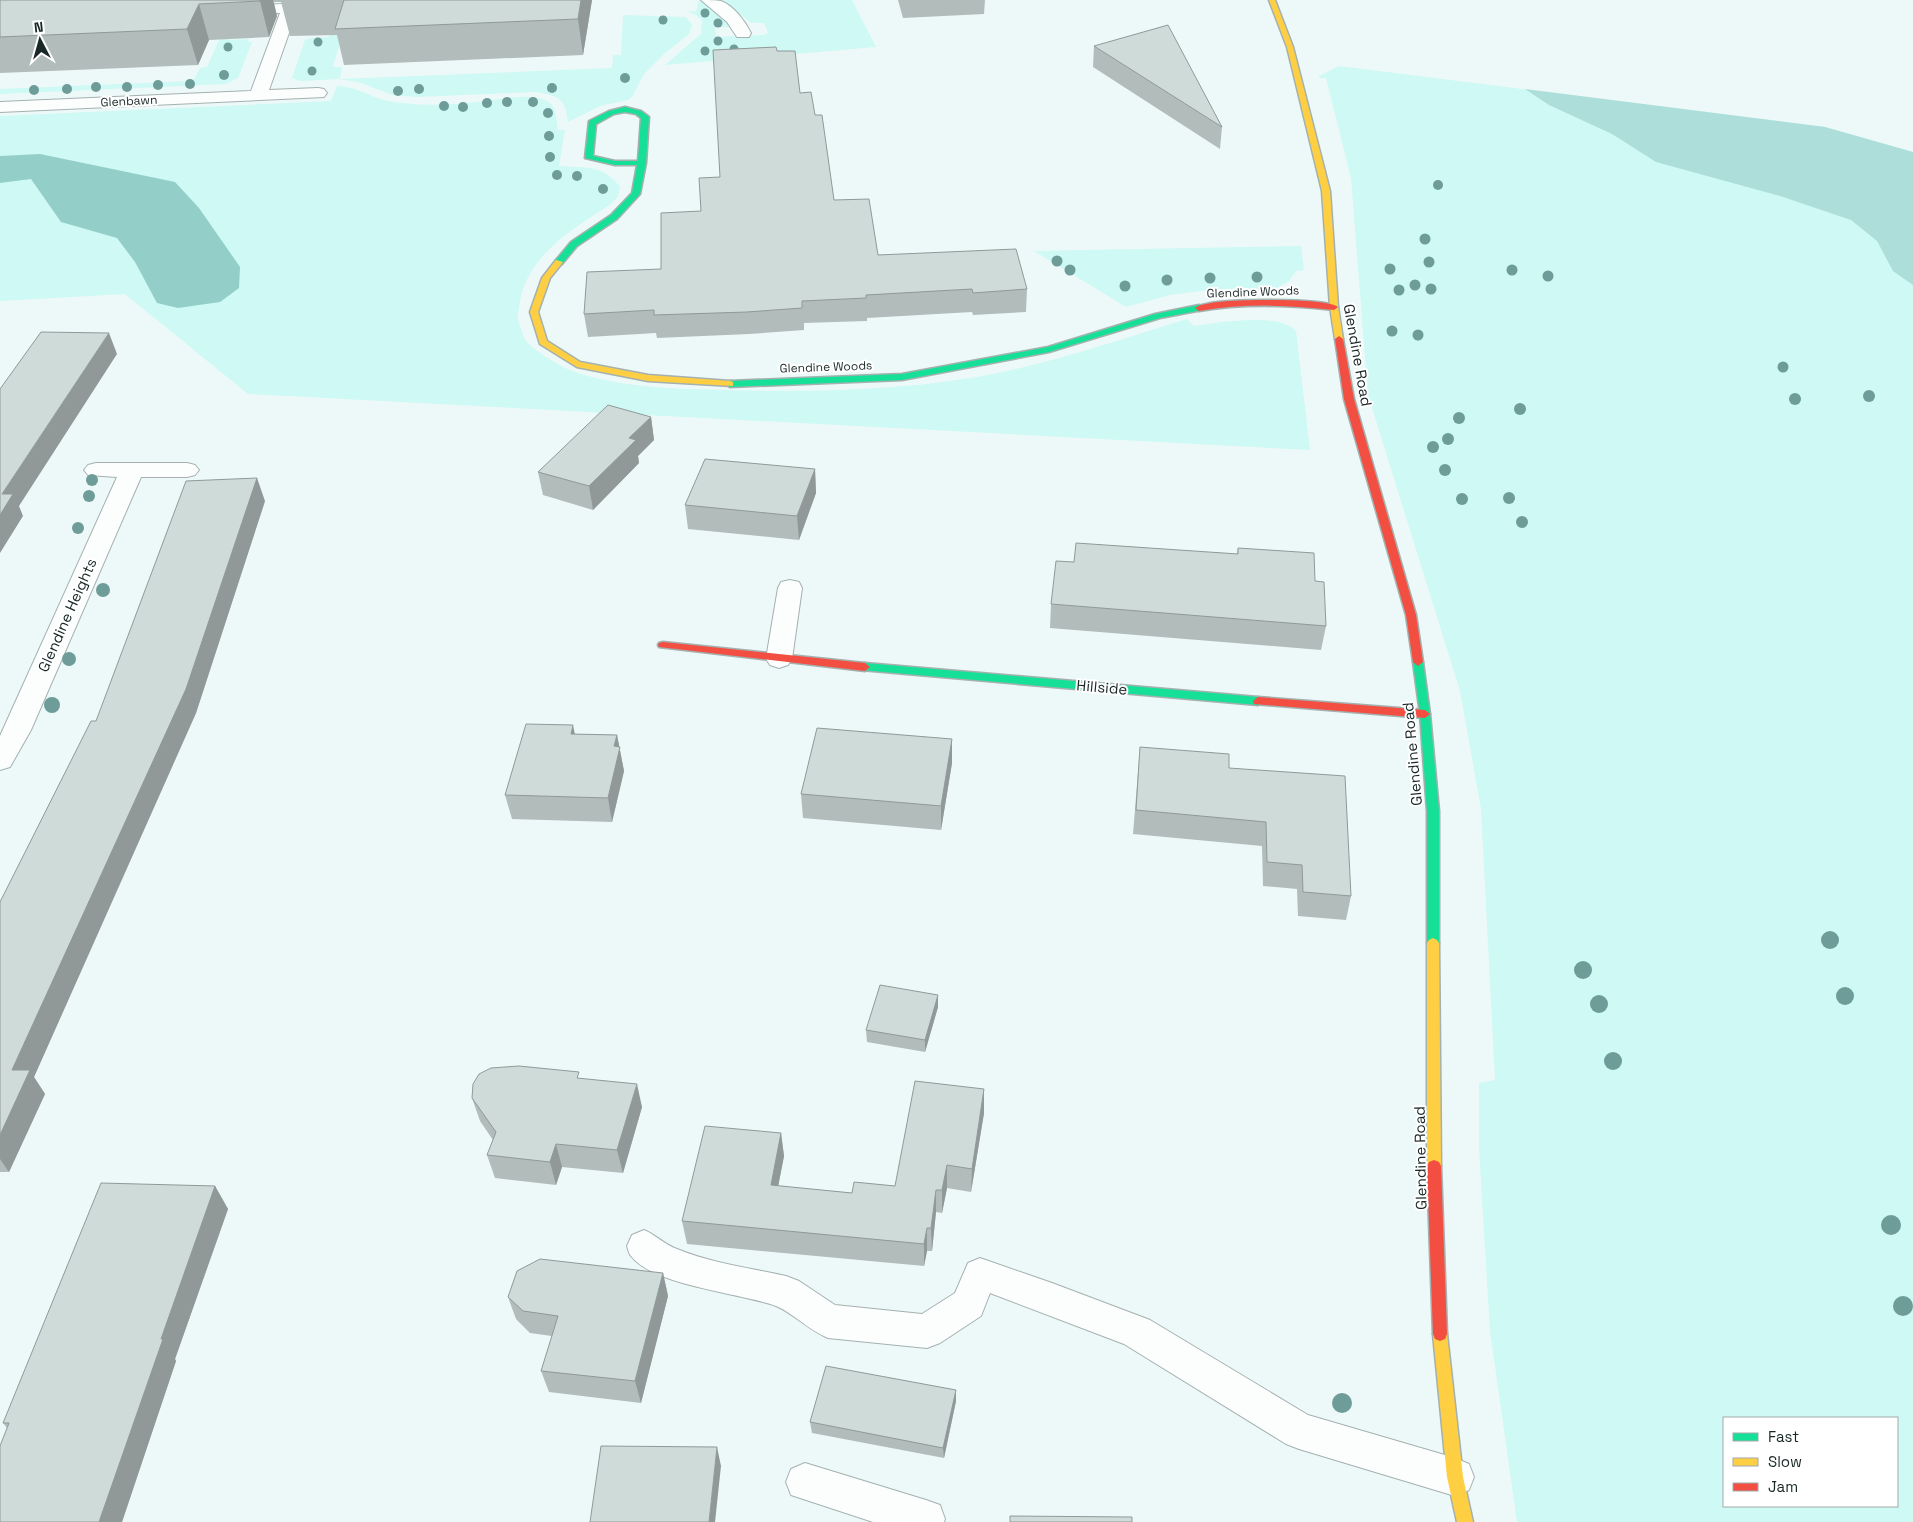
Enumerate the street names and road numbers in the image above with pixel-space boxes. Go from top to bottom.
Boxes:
street label: Glenbawn [100,92,158,110]
street label: Glendine Woods [1206,282,1300,302]
street label: Glendine Road [1340,302,1376,408]
street label: Glendine Woods [779,357,873,377]
street label: Glendine Heights [33,555,101,675]
street label: Hillside [1076,675,1128,699]
street label: Glendine Road [1398,702,1426,806]
street label: Glendine Road [1410,1106,1430,1210]

